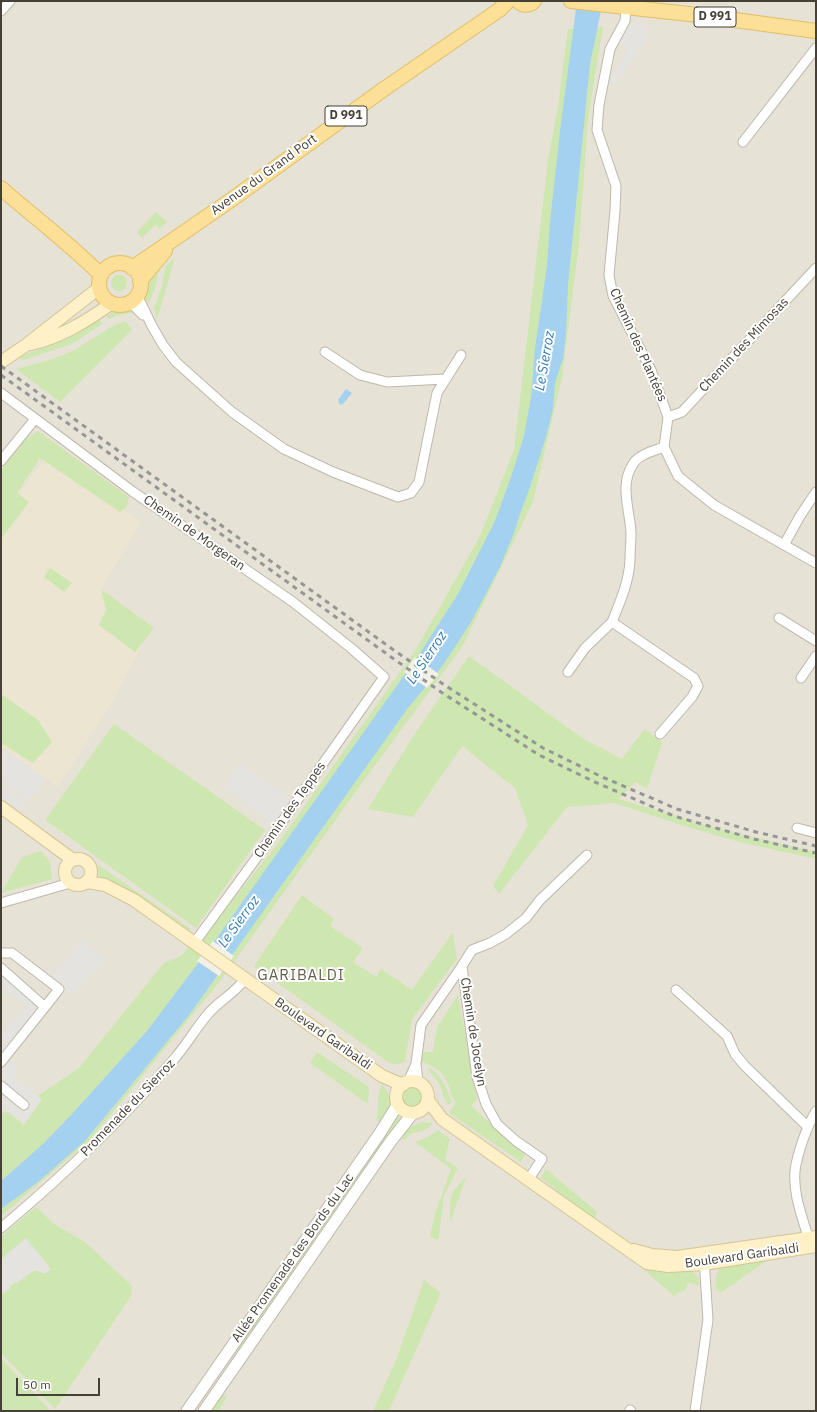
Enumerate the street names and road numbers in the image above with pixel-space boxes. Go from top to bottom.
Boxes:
road number: D 991 [694,7,736,27]
road number: D 991 [325,106,367,126]
street label: Avenue du Grand Port [208,131,320,219]
street label: Chemin des Plantées [606,286,670,404]
street label: Chemin des Mimosas [696,294,792,396]
street label: Chemin de Morgeran [140,492,248,574]
street label: Chemin des Teppes [251,759,329,861]
street label: Chemin de Jocelyn [457,976,489,1088]
street label: Boulevard Garibaldi [271,995,375,1073]
street label: Promenade du Sierroz [78,1056,178,1160]
street label: Allée Promenade des Bords du Lac [229,1171,357,1345]
street label: Boulevard Garibaldi [684,1240,800,1272]

